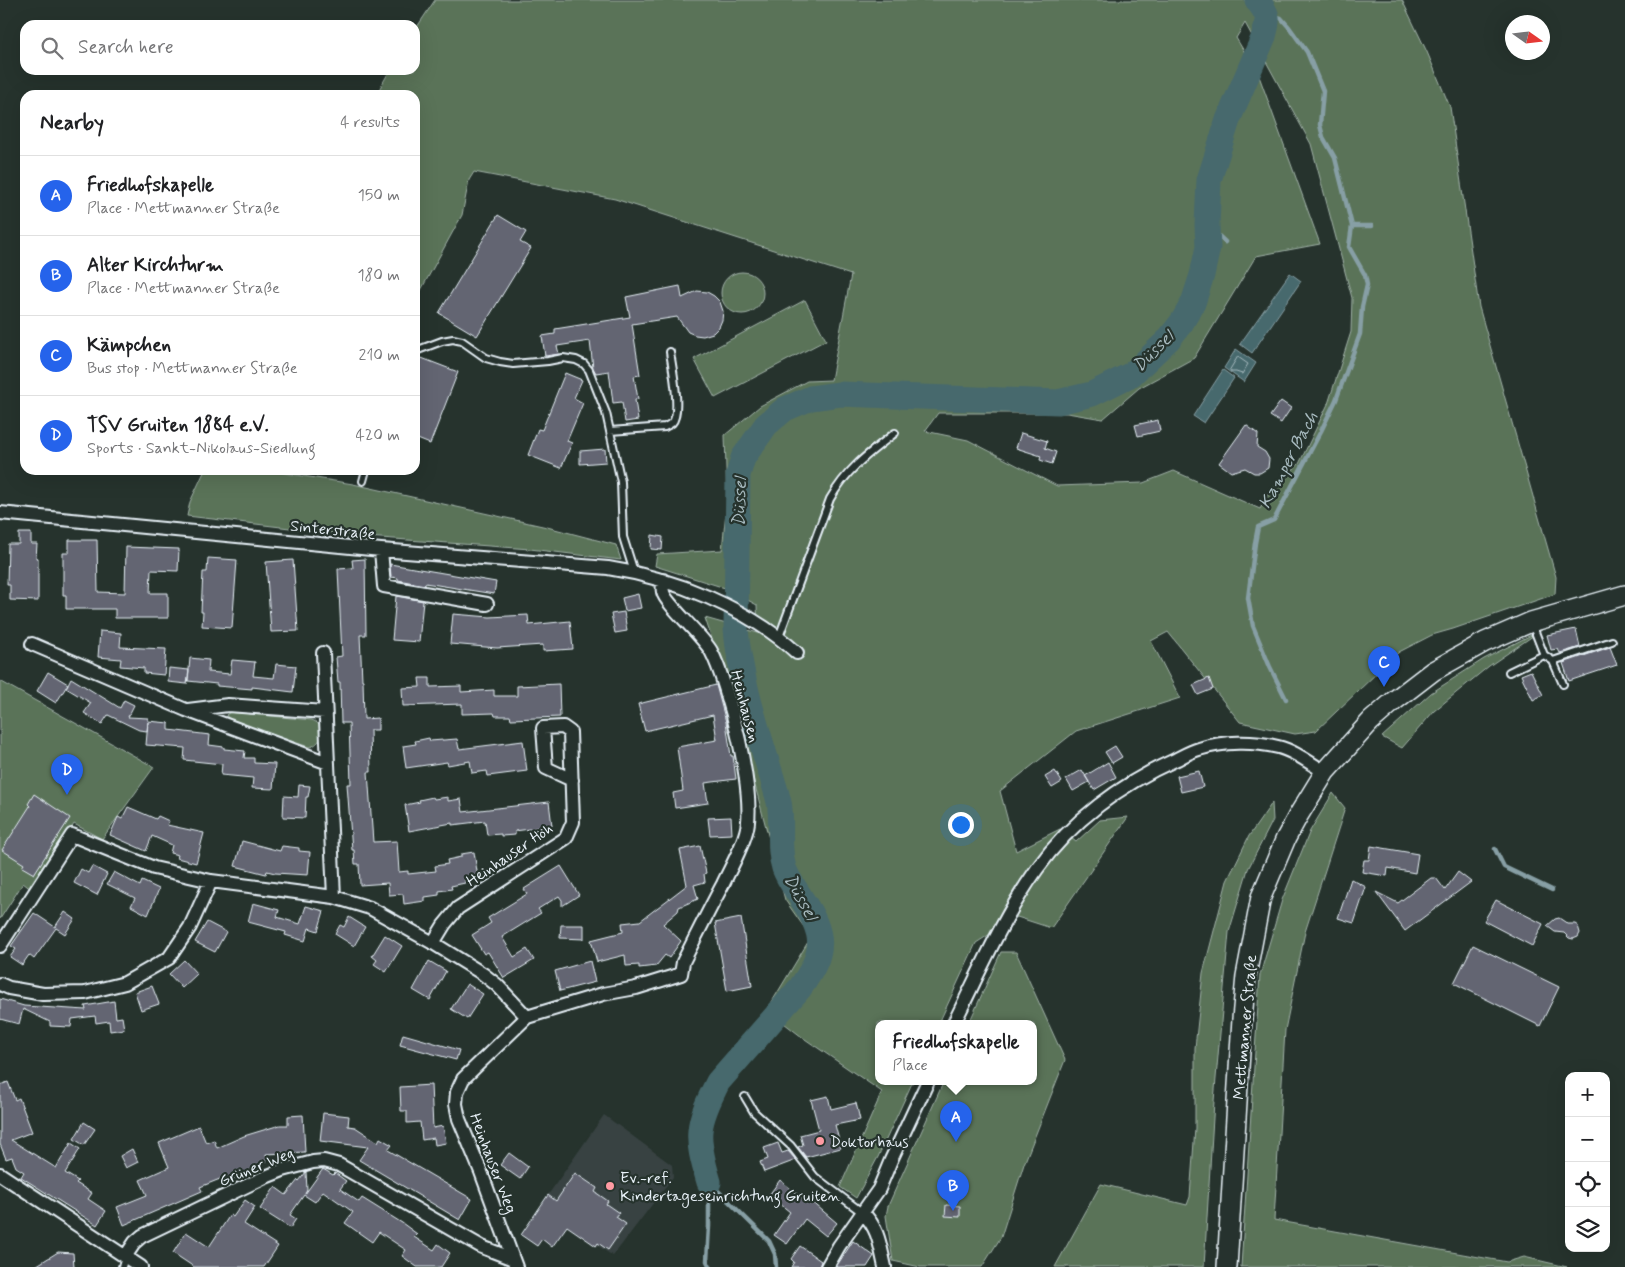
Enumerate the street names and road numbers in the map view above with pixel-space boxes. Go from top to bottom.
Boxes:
street label: Sinterstraße [289,516,377,545]
street label: Heinhausen [725,668,764,745]
street label: Heinhauser Höh [462,818,557,892]
street label: Mettmanner Straße [1229,954,1262,1100]
street label: Heinhauser Weg [463,1110,521,1217]
street label: Grüner Weg [216,1143,297,1192]

